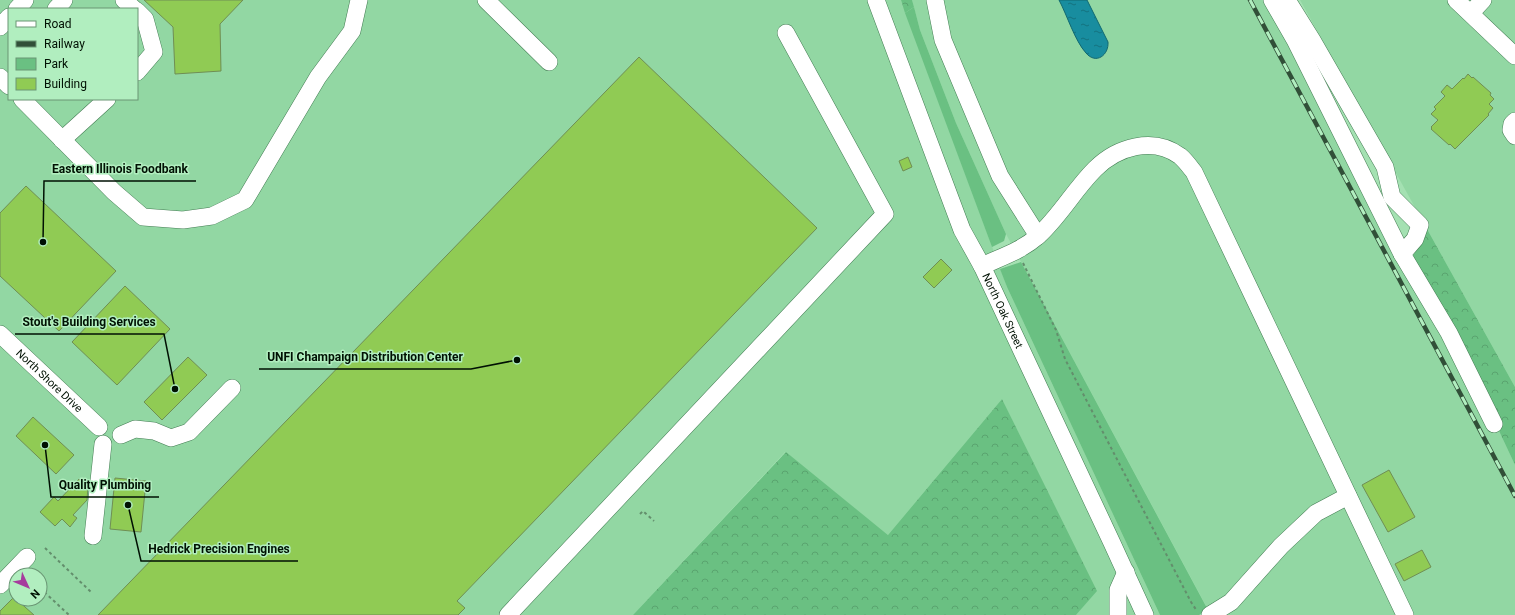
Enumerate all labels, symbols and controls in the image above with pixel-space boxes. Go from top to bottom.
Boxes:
legend [8,8,138,100]
text: Road [44,17,72,31]
text: Railway [44,37,85,51]
text: Park [44,57,69,71]
text: Building [44,77,87,91]
callout: Eastern Illinois Foodbank [44,157,196,181]
text: Eastern Illinois Foodbank [52,162,189,176]
street label: North Oak Street [979,271,1026,351]
callout: Stout's Building Services [15,310,164,334]
text: Stout's Building Services [22,315,156,329]
callout: UNFI Champaign Distribution Center [259,345,471,369]
street label: North Shore Drive [13,347,85,415]
text: UNFI Champaign Distribution Center [267,350,463,364]
callout: Quality Plumbing [51,473,159,497]
text: Quality Plumbing [59,478,151,492]
callout: Hedrick Precision Engines [141,537,298,561]
text: Hedrick Precision Engines [148,542,290,556]
north arrow [8,567,48,607]
text: N [27,586,42,601]

